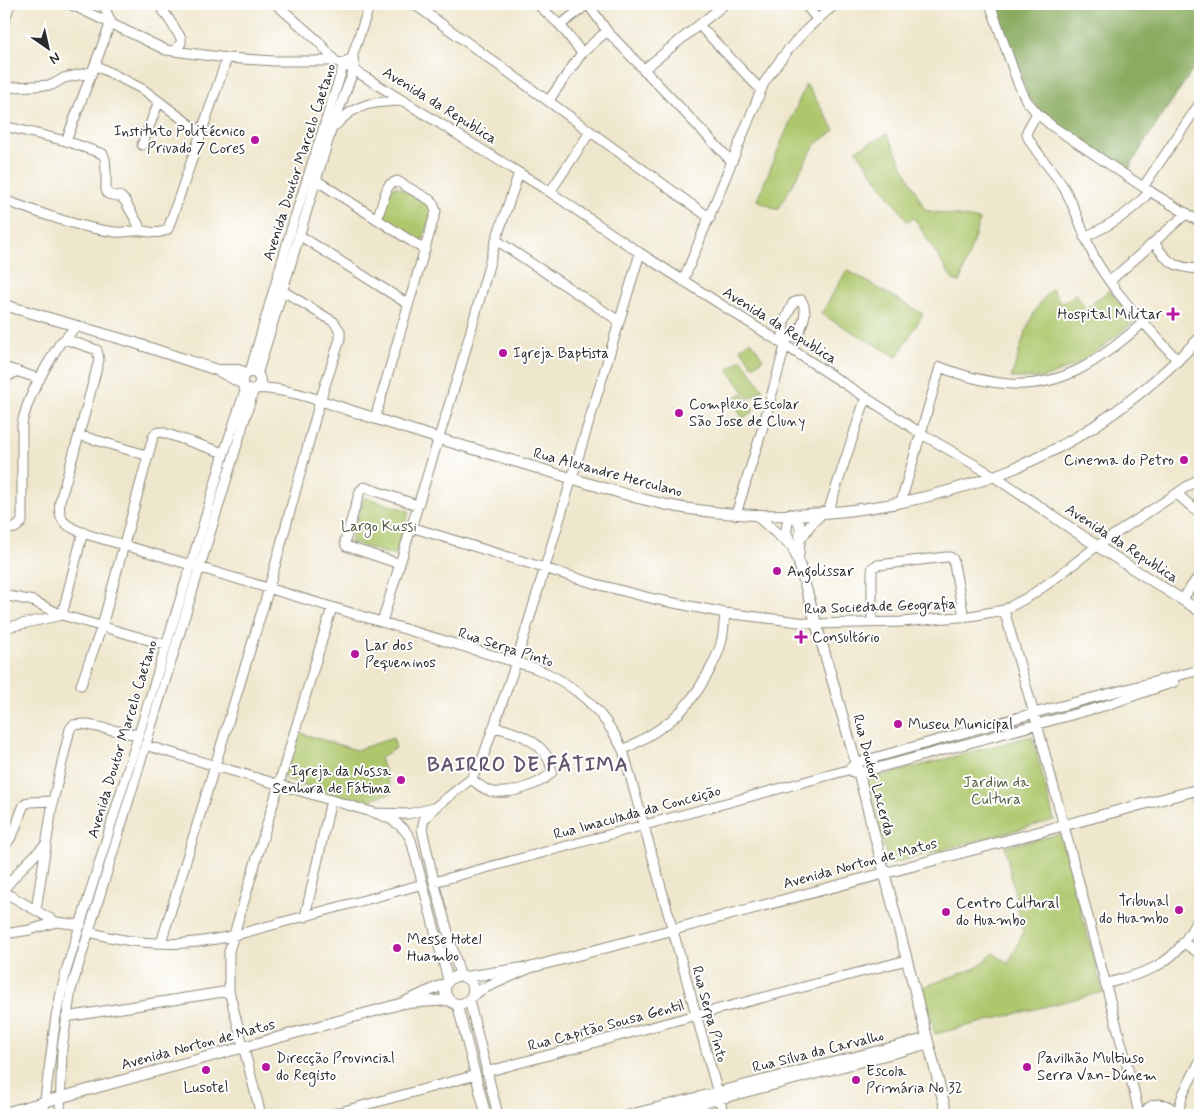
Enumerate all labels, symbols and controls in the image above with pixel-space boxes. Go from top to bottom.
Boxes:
north arrow [22,22,72,72]
text: N [46,48,64,68]
street label: Avenida Doutor Marcelo Caetano [259,61,341,263]
street label: Avenida da Republica [379,63,501,149]
place label: Instituto Politécnico Privado 7 Cores [114,122,245,159]
marker: Instituto Politécnico Privado 7 Cores [249,134,261,146]
street label: Avenida da Republica [719,283,841,369]
place label: Hospital Militar [1058,305,1163,325]
marker: Hospital Militar [1166,307,1180,321]
place label: Igreja Baptista [513,344,609,364]
marker: Igreja Baptista [497,347,509,359]
place label: Complexo Escolar São Jose de Cluny [689,395,805,432]
marker: Complexo Escolar São Jose de Cluny [673,407,685,419]
street label: Rua Alexandre Herculano [531,443,685,503]
place label: Cinema do Petro [1064,451,1174,471]
marker: Cinema do Petro [1178,454,1190,466]
street label: Avenida da Republica [1061,500,1182,588]
park label: Largo Kussi [341,517,417,538]
place label: Angolissar [787,562,854,583]
marker: Angolissar [771,565,783,577]
street label: Rua Sociedade Geografia [804,594,957,621]
street label: Rua Serpa Pinto [456,623,556,673]
place label: Consultório [812,628,880,648]
marker: Consultório [794,630,808,644]
place label: Lar dos Pequeninos [365,636,436,673]
street label: Avenida Doutor Marcelo Caetano [83,638,163,841]
marker: Lar dos Pequeninos [349,648,361,660]
street label: Rua Doutor Lacerda [847,712,899,838]
place label: Museu Municipal [908,715,1013,735]
marker: Museu Municipal [892,718,904,730]
district label: BAIRRO DE FÁTIMA [427,752,629,779]
place label: Igreja da Nossa Senhora de Fátima [273,762,392,799]
park label: Jardim da Cultura [963,773,1030,810]
marker: Igreja da Nossa Senhora de Fátima [395,774,407,786]
street label: Rua Imaculada da Conceição [551,781,723,845]
street label: Avenida Norton de Matos [781,834,940,894]
place label: Tribunal do Huambo [1099,892,1169,929]
place label: Centro Cultural do Huambo [956,894,1059,931]
marker: Tribunal do Huambo [1173,904,1185,916]
marker: Centro Cultural do Huambo [940,906,952,918]
place label: Messe Hotel Huambo [407,930,482,967]
marker: Messe Hotel Huambo [391,942,403,954]
street label: Rua Serpa Pinto [687,964,732,1065]
street label: Rua Capitão Sousa Gentil [526,995,687,1056]
street label: Avenida Norton de Matos [119,1015,278,1075]
street label: Rua Silva da Carvalho [750,1026,886,1078]
place label: Direcção Provincial do Registo [276,1049,395,1087]
place label: Pavilhão Multiuso Serra Van-Dúnem [1037,1049,1157,1086]
marker: Direcção Provincial do Registo [260,1061,272,1073]
marker: Pavilhão Multiuso Serra Van-Dúnem [1021,1061,1033,1073]
place label: Escola Primária No 32 [866,1062,963,1099]
marker: Lusotel [200,1064,212,1076]
marker: Escola Primária No 32 [850,1074,862,1086]
place label: Lusotel [183,1078,229,1098]

